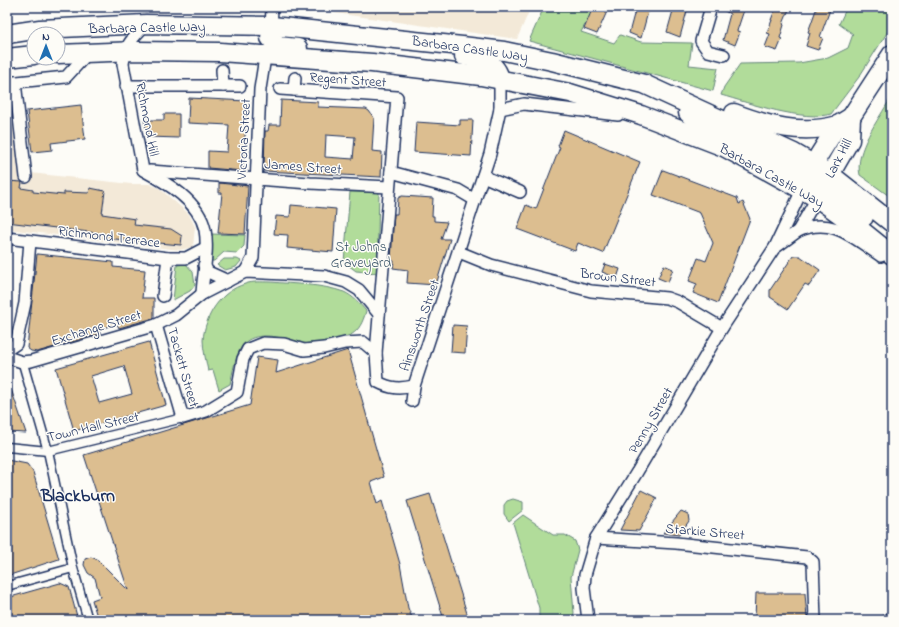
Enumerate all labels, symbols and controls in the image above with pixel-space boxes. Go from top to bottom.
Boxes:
street label: Barbara Castle Way [87,17,206,41]
north arrow [26,26,66,66]
text: N [42,29,50,45]
street label: Barbara Castle Way [409,31,529,69]
street label: Regent Street [309,67,387,95]
street label: Richmond Hill [129,81,164,158]
street label: Victoria Street [232,98,257,181]
street label: Lark Hill [820,135,858,182]
street label: Barbara Castle Way [714,138,828,215]
street label: James Street [264,154,343,181]
street label: Richmond Terrace [57,221,162,254]
park label: St Johns Graveyard [331,237,391,275]
street label: Brown Street [578,263,657,294]
street label: Ainsworth Street [395,276,446,374]
street label: Exchange Street [49,305,145,353]
street label: Tackett Street [161,325,204,410]
street label: Penny Street [624,383,680,459]
street label: Town Hall Street [45,407,142,448]
district label: Blackburn [40,484,115,510]
street label: Starkie Street [664,519,746,546]

